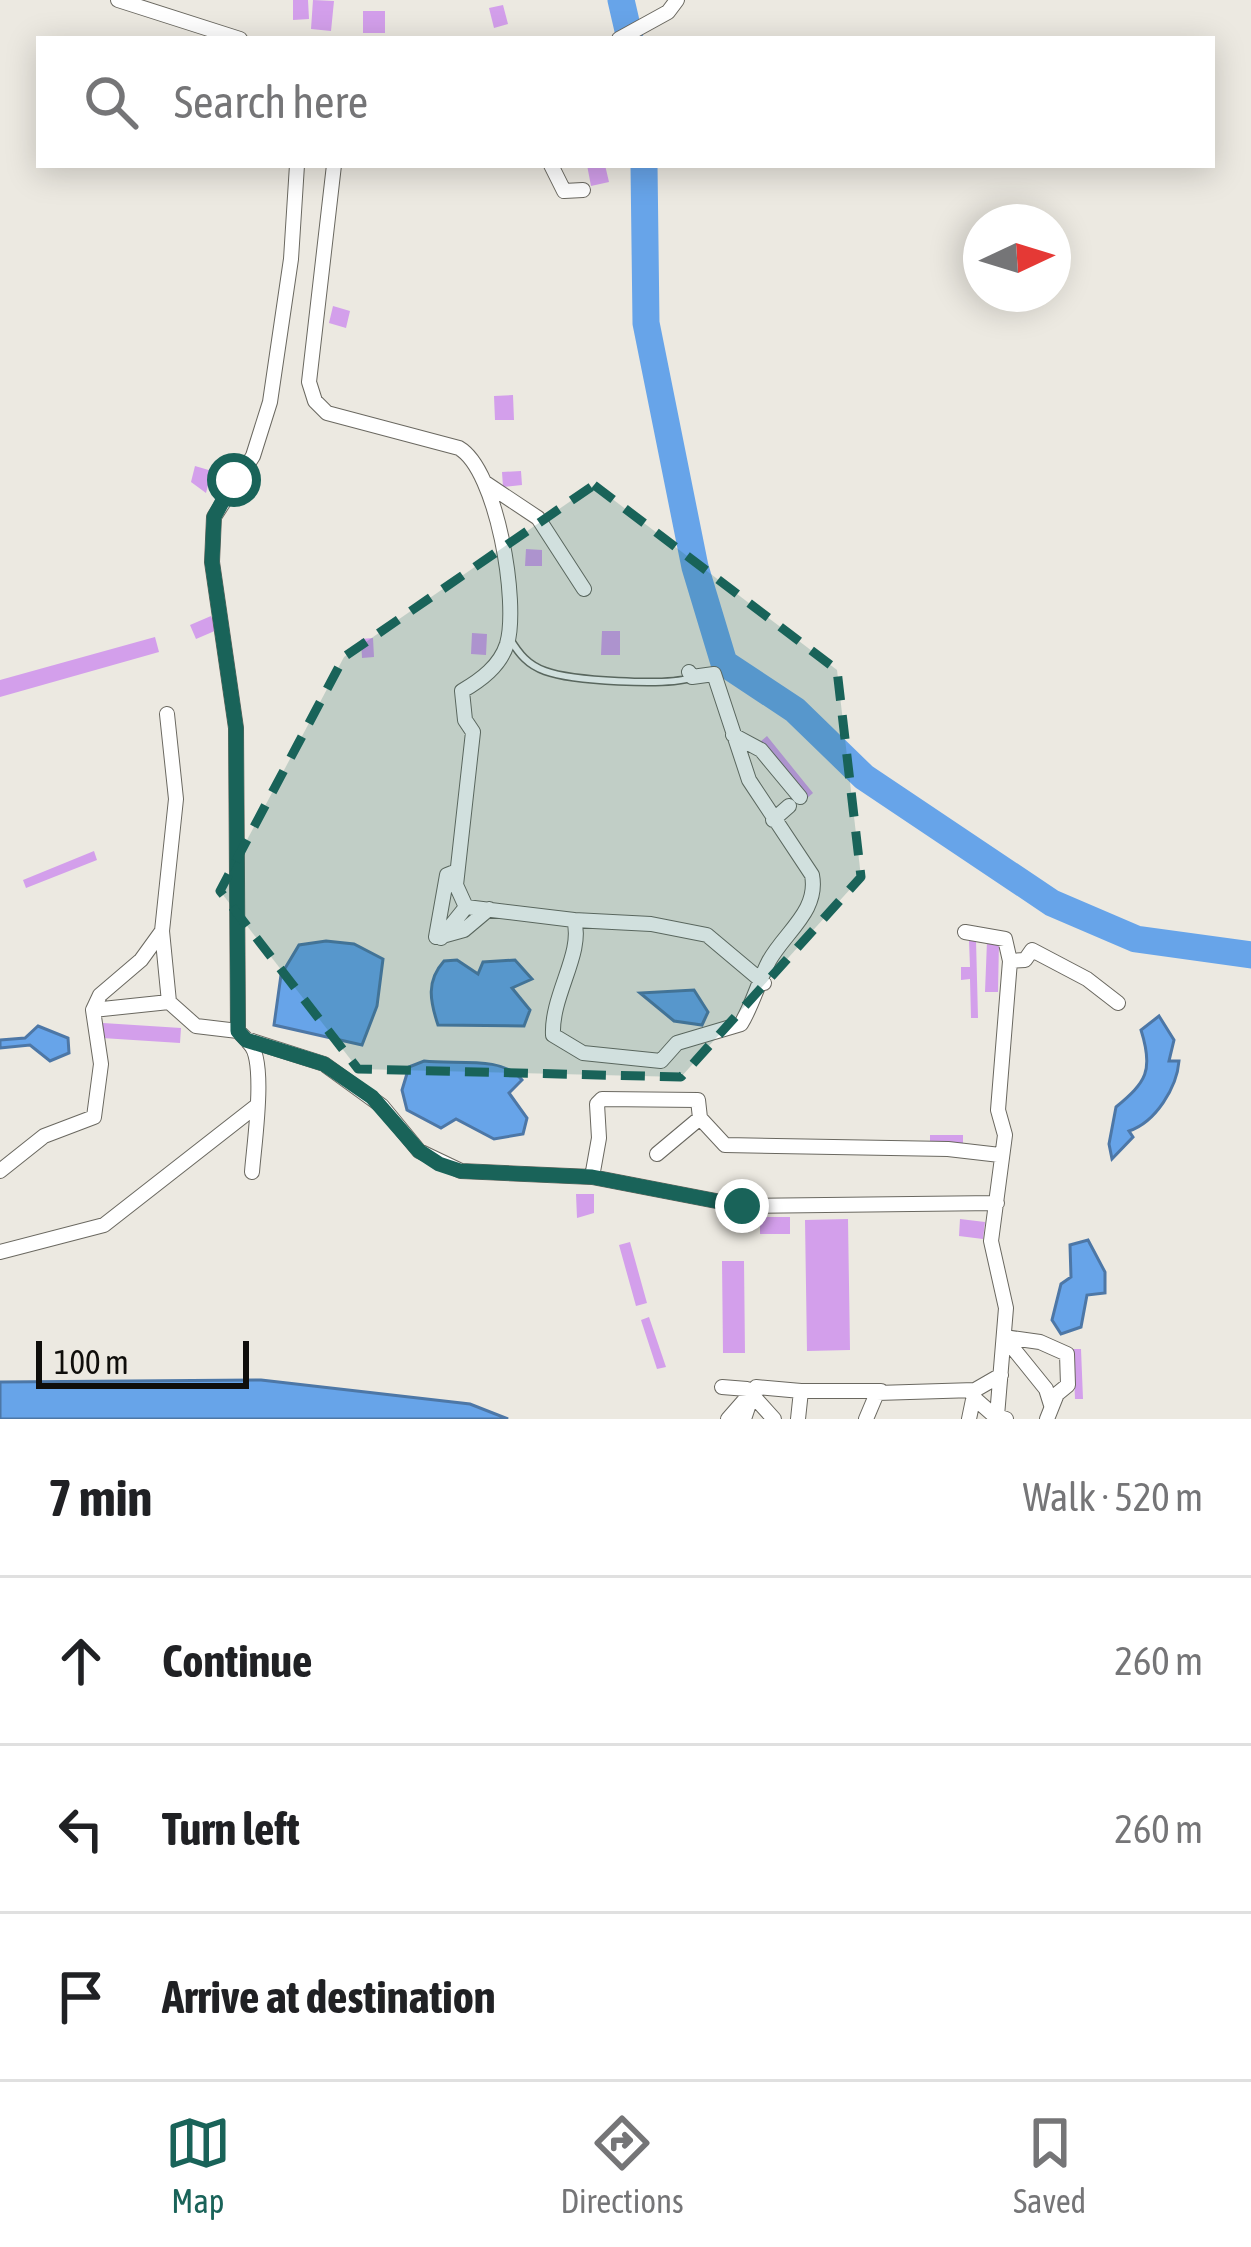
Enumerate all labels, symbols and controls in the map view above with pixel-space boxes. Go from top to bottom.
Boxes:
search box [36,36,1215,168]
icon: search [78,69,144,135]
text: Search here [174,76,368,128]
north arrow [963,204,1071,312]
route start [207,453,261,507]
route end [715,1179,769,1233]
scale bar [36,1335,249,1388]
text: 100 m [54,1343,129,1381]
text: 7 min [48,1468,152,1527]
text: Walk · 520 m [1023,1475,1203,1519]
icon: ahead [48,1628,114,1694]
text: Continue [162,1635,313,1687]
text: 260 m [1115,1639,1203,1683]
icon: left [48,1796,114,1862]
text: Turn left [162,1803,300,1855]
text: 260 m [1115,1807,1203,1851]
icon: arrive [48,1964,114,2030]
text: Arrive at destination [162,1971,496,2023]
tab: Map [165,2110,231,2220]
tab: Directions [560,2110,684,2220]
tab: Saved [1013,2110,1086,2220]

